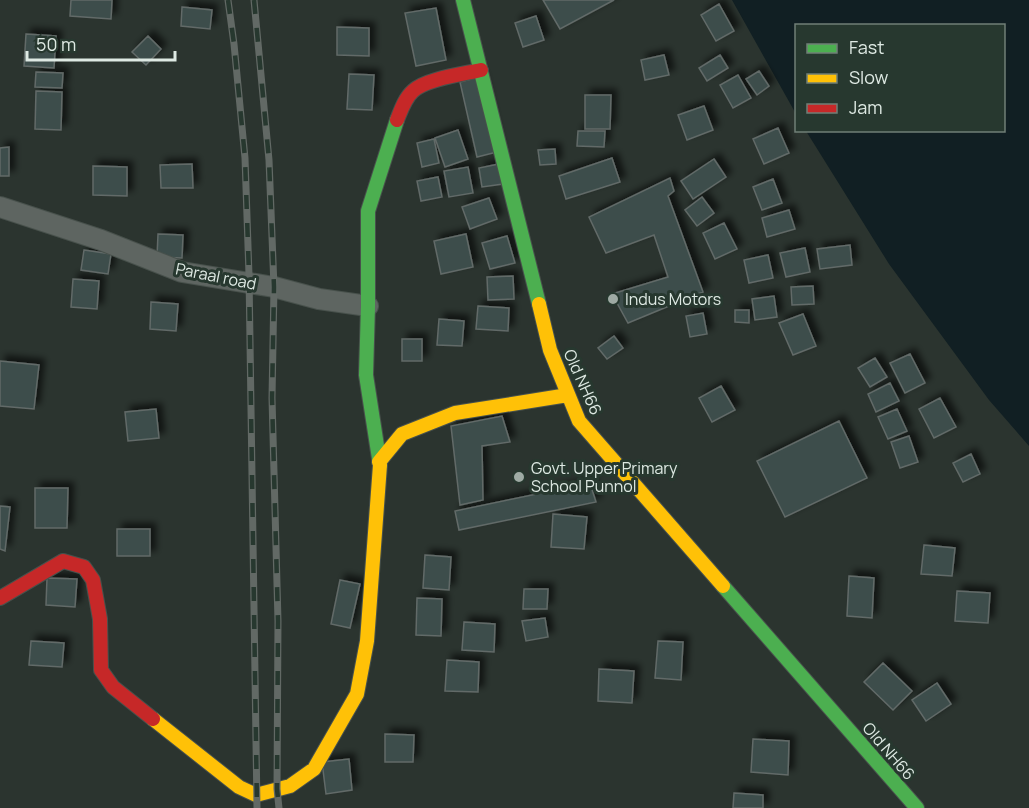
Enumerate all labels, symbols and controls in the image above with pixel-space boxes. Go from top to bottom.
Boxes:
scale bar [27,24,176,62]
legend [795,24,1005,132]
text: 50 m [36,32,76,56]
text: Fast [849,35,884,59]
text: Slow [849,65,889,89]
text: Jam [849,95,883,119]
street label: Paraal road [174,257,258,295]
place label: Indus Motors [625,288,721,310]
marker: Indus Motors [606,292,620,306]
street label: Old NH66 [559,346,607,418]
place label: Govt. Upper Primary School Punnol [531,457,678,497]
marker: Govt. Upper Primary School Punnol [512,470,526,484]
street label: Old NH66 [858,717,920,785]

